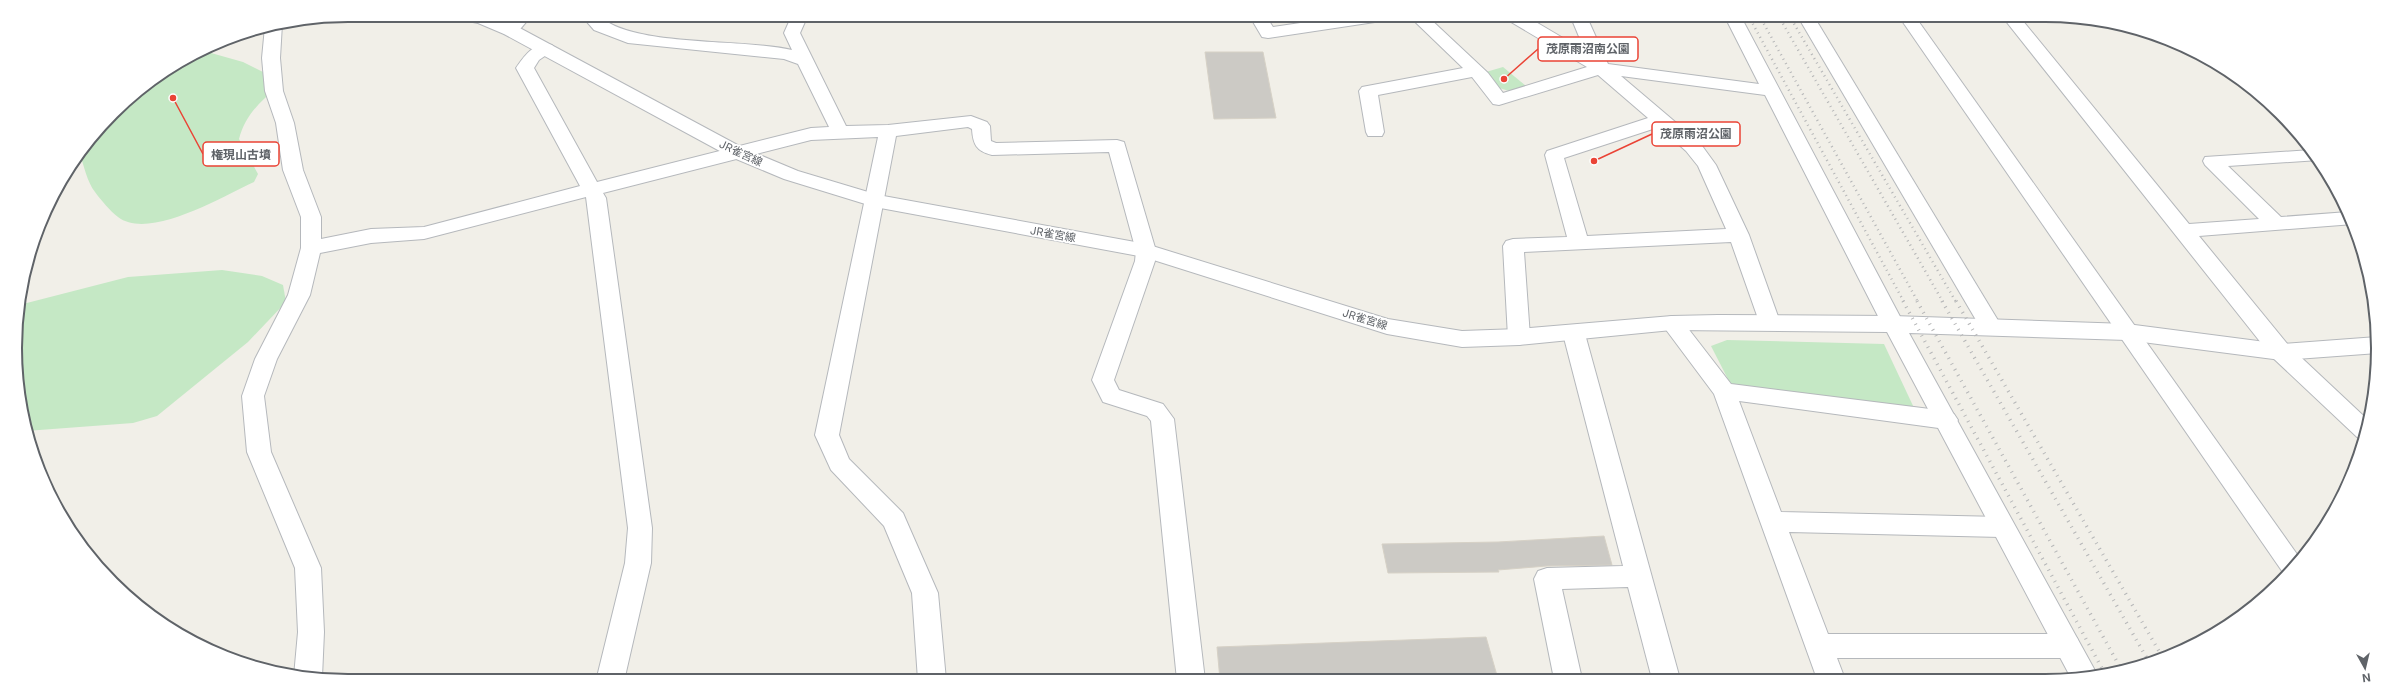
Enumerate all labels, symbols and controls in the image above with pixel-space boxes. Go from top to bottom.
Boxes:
callout: 茂原雨沼南公園 [1538,37,1638,61]
text: 茂原雨沼南公園 [1546,41,1630,56]
callout: 茂原雨沼公園 [1652,122,1740,146]
text: 茂原雨沼公園 [1660,126,1732,141]
street label: JR雀宮線 [717,137,765,169]
callout: 権現山古墳 [203,142,279,166]
text: 権現山古墳 [211,147,271,162]
street label: JR雀宮線 [1029,223,1077,245]
street label: JR雀宮線 [1341,306,1389,332]
north arrow [2345,648,2385,688]
text: N [2361,670,2372,685]

